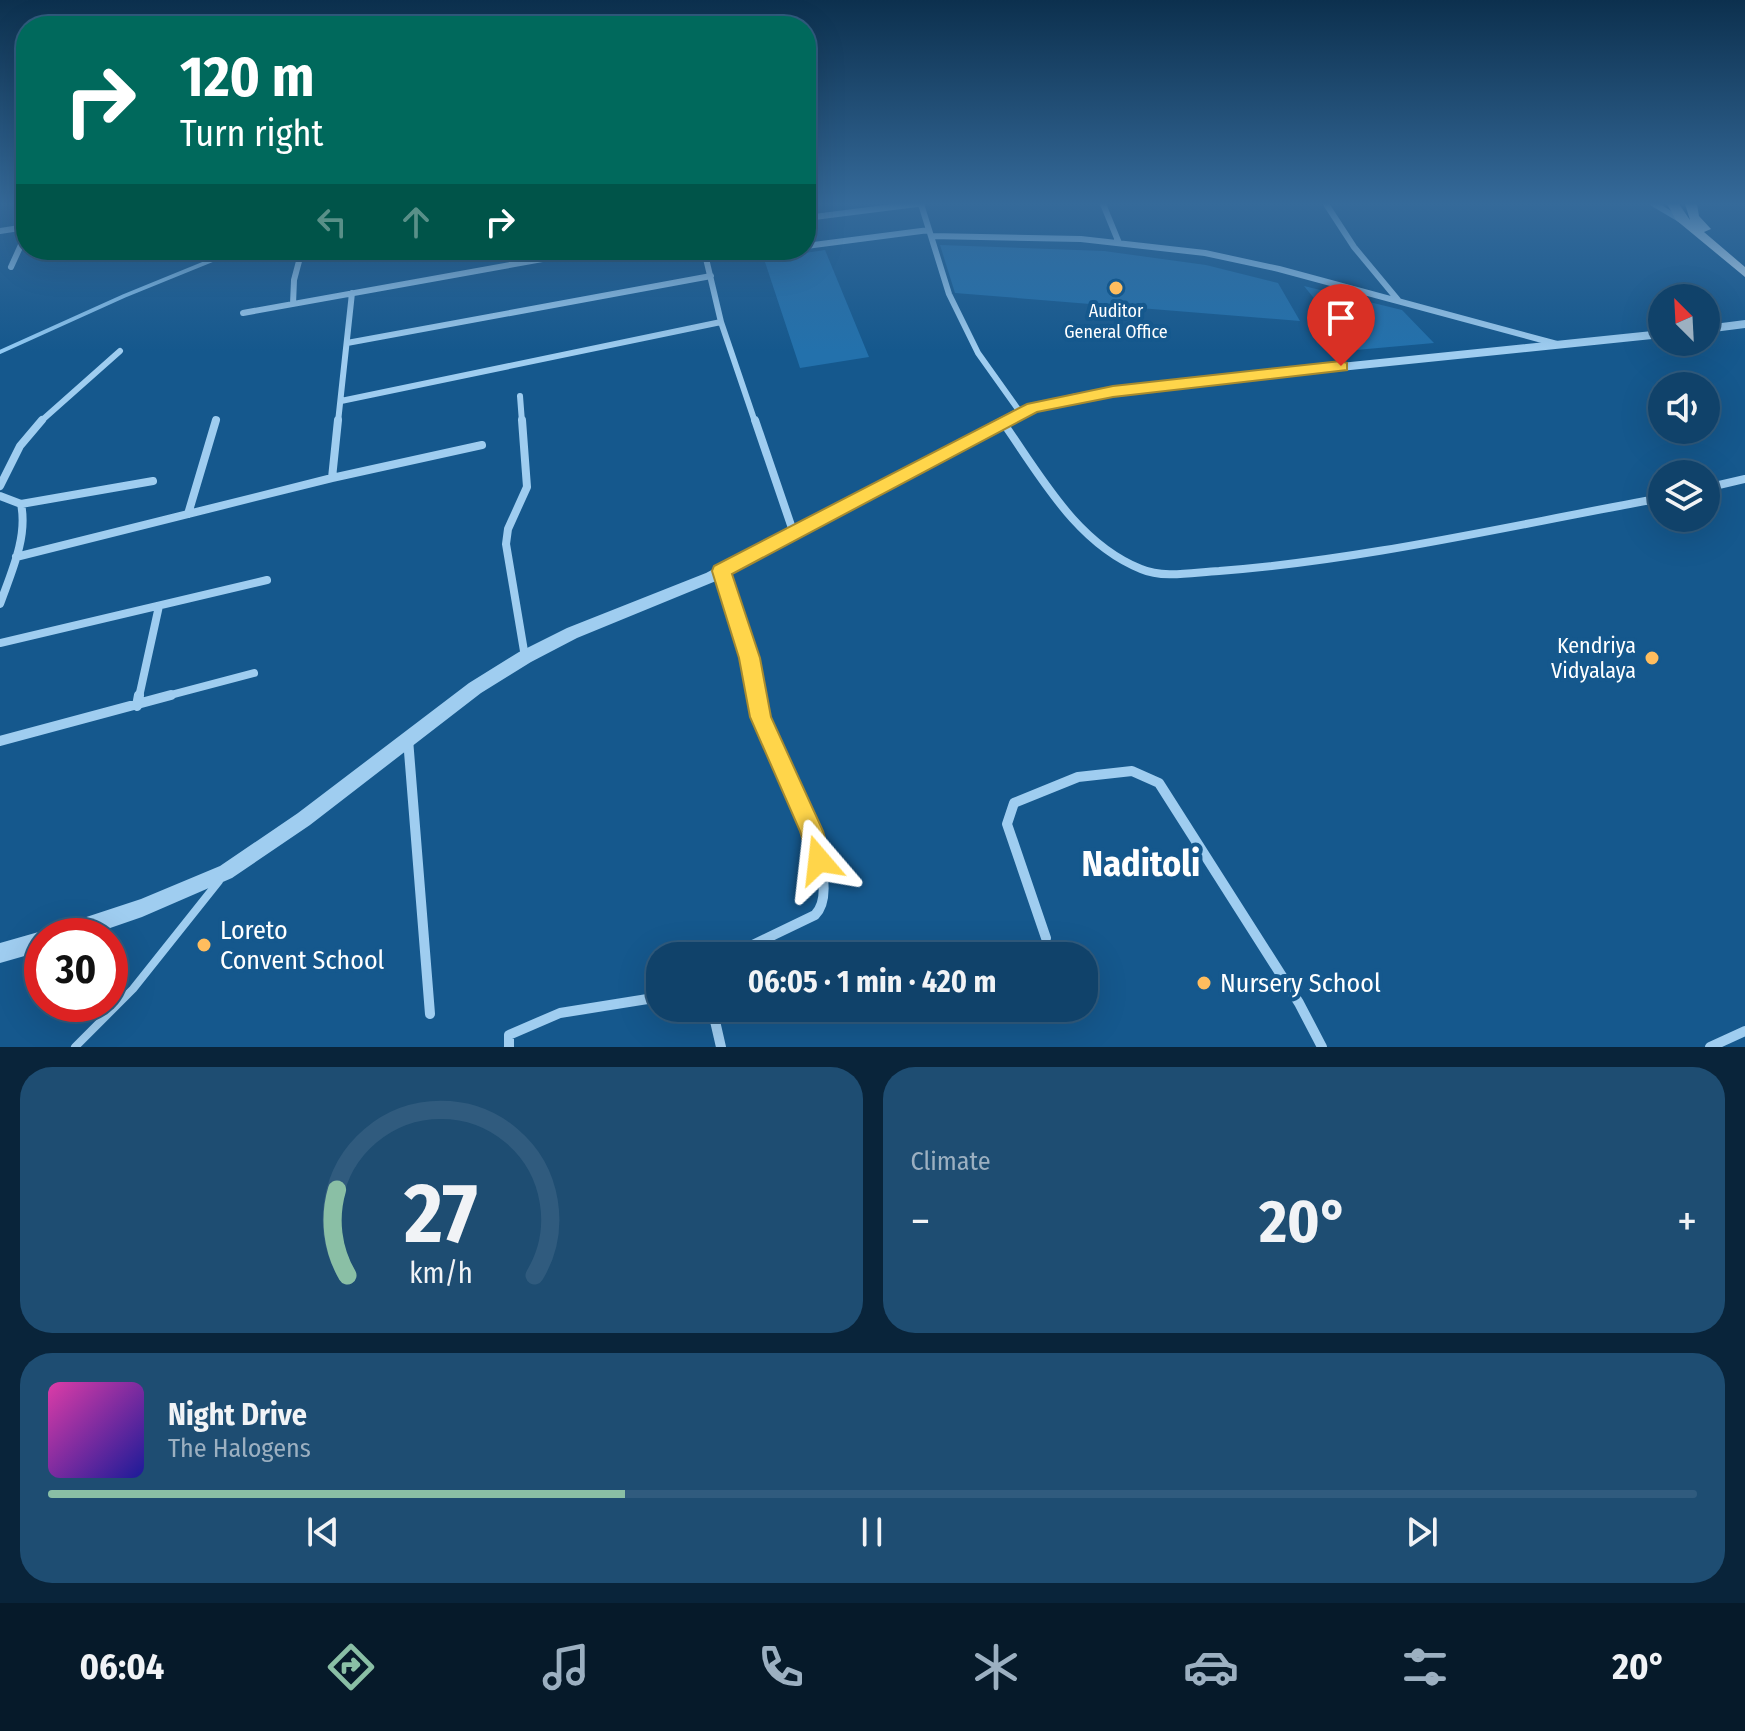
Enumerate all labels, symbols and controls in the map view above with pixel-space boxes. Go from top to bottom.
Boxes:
text: 120 m [180,44,315,111]
icon: right [48,48,152,152]
text: Turn right [180,112,323,156]
icon: left [310,200,354,244]
icon: ahead [394,200,438,244]
icon: right [478,200,522,244]
marker: Auditor General Office [1107,279,1125,297]
pin [1307,284,1375,366]
north arrow [1648,284,1720,356]
map controls [1648,284,1720,532]
icon: arrive [1319,296,1363,340]
place label: Auditor General Office [1064,300,1168,343]
button: sound [1648,372,1720,444]
button: layers [1648,460,1720,532]
place label: Kendriya Vidyalaya [1551,632,1636,684]
marker: Kendriya Vidyalaya [1643,649,1661,667]
position arrow [777,818,861,902]
district label: Naditoli [1082,842,1200,886]
place label: Loreto Convent School [220,915,385,976]
speed limit sign: 30 [24,918,128,1022]
marker: Loreto Convent School [195,936,213,954]
text: 06:05 · 1 min · 420 m [748,964,996,1000]
place label: Nursery School [1220,968,1381,999]
marker: Nursery School [1195,974,1213,992]
text: Climate [911,1146,991,1177]
text: 27 [403,1164,478,1264]
text: 20° [1259,1186,1348,1258]
text: − [911,1195,930,1248]
text: + [1677,1195,1697,1248]
text: km/h [409,1256,473,1291]
text: Night Drive [168,1397,307,1433]
text: The Halogens [168,1433,311,1464]
icon: previous [301,1510,345,1554]
icon: pause [850,1510,894,1554]
icon: next [1400,1510,1444,1554]
icon: directions [323,1639,379,1695]
icon: music [538,1639,594,1695]
icon: phone [753,1639,809,1695]
icon: climate [968,1639,1024,1695]
icon: car [1183,1639,1239,1695]
icon: filters [1397,1639,1453,1695]
text: 06:04 [79,1645,164,1689]
text: 20° [1612,1645,1666,1689]

